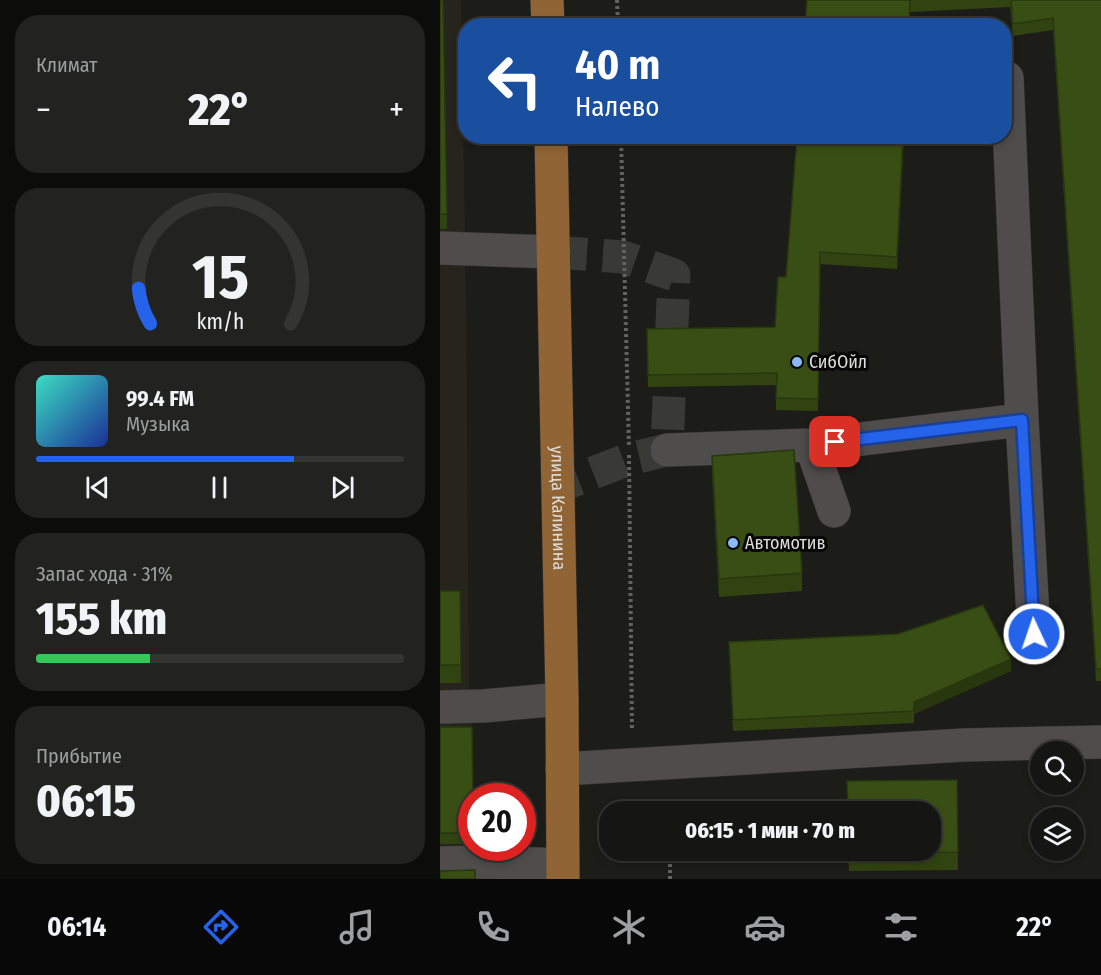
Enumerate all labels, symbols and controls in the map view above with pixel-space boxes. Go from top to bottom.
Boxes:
text: 40 m [575,40,660,90]
icon: left [476,42,554,120]
text: Климат [36,53,97,77]
text: 22° [188,83,252,137]
text: − [36,90,51,130]
text: + [389,90,404,130]
text: Налево [575,91,659,123]
text: 15 [191,240,249,315]
text: km/h [196,309,244,335]
place label: СибОйл [809,351,867,373]
marker: СибОйл [790,355,804,369]
text: 99.4 FM [126,385,194,412]
text: Музыка [126,412,190,436]
pin [809,416,860,467]
icon: arrive [818,425,851,458]
street label: улица Калинина [546,446,570,570]
icon: previous [81,471,114,504]
icon: pause [203,471,236,504]
icon: next [326,471,359,504]
place label: Автомотив [745,532,826,554]
marker: Автомотив [726,536,740,550]
text: Запас хода · 31% [36,562,173,586]
text: 155 km [36,592,167,646]
position arrow [1002,602,1066,666]
map controls [1030,741,1084,861]
button: search [1030,741,1084,795]
text: Прибытие [36,744,122,768]
text: 06:15 [36,774,136,828]
speed limit sign: 20 [458,783,536,861]
button: layers [1030,807,1084,861]
text: 06:15 · 1 мин · 70 m [685,817,855,844]
icon: directions [200,906,242,948]
icon: music [336,906,378,948]
icon: phone [472,906,514,948]
icon: climate [608,906,650,948]
icon: car [744,906,786,948]
icon: filters [880,906,922,948]
text: 06:14 [47,911,106,943]
text: 22° [1016,911,1054,943]

